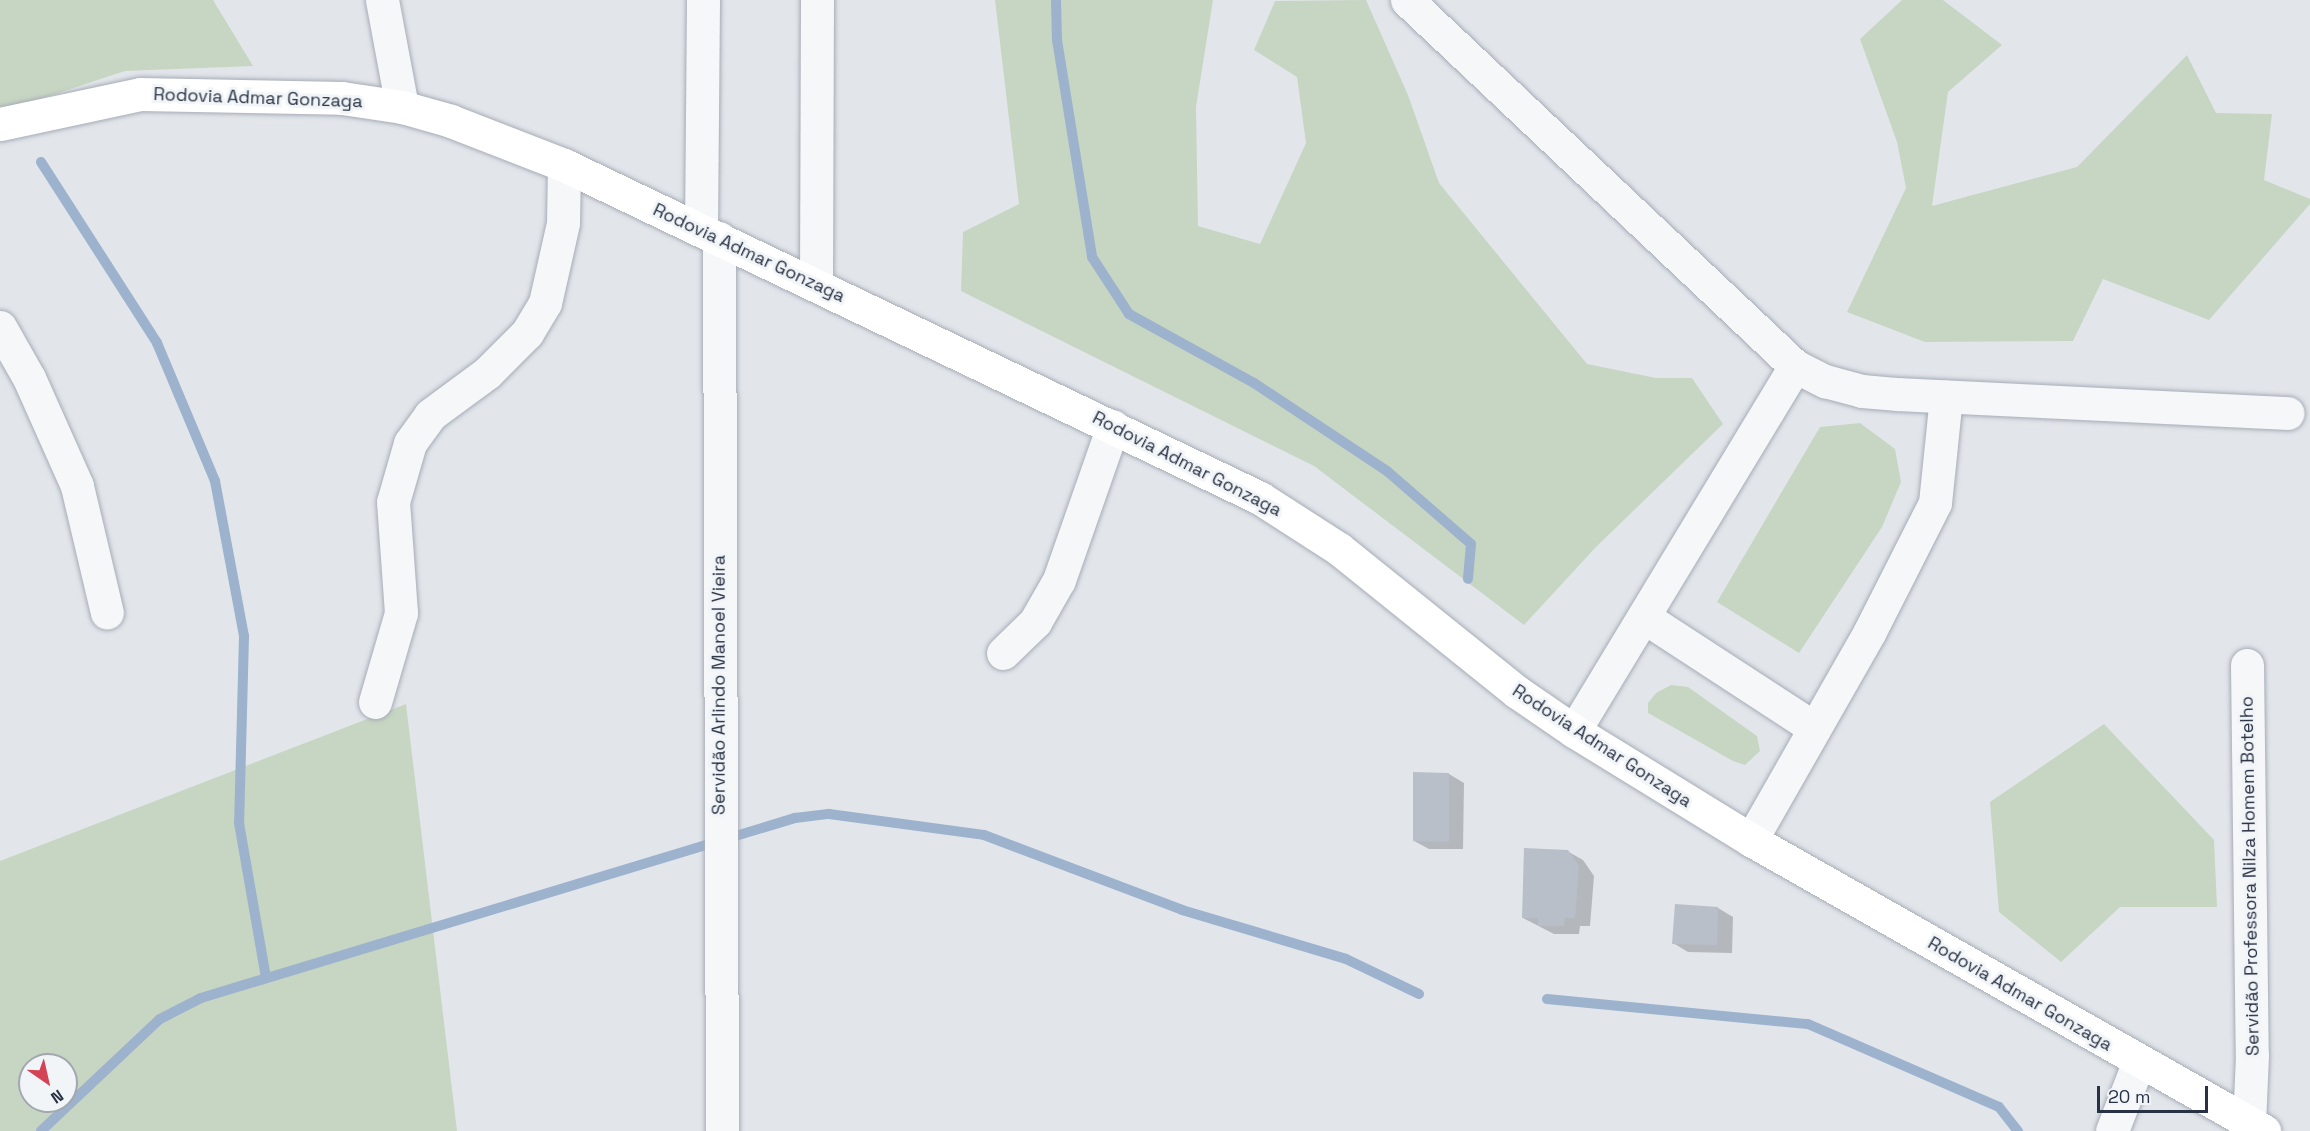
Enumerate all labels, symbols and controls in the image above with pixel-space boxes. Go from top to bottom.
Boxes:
street label: Rodovia Admar Gonzaga [153,84,363,112]
street label: Rodovia Admar Gonzaga [650,199,848,307]
street label: Rodovia Admar Gonzaga [1089,407,1285,521]
street label: Servidão Arlindo Manoel Vieira [708,555,730,815]
street label: Rodovia Admar Gonzaga [1508,680,1696,812]
street label: Servidão Professora Nilza Homem Botelho [2236,696,2264,1056]
street label: Rodovia Admar Gonzaga [1924,932,2116,1056]
north arrow [18,1053,78,1113]
scale bar [2100,1074,2211,1112]
text: N [47,1085,68,1108]
text: 20 m [2108,1085,2151,1108]

